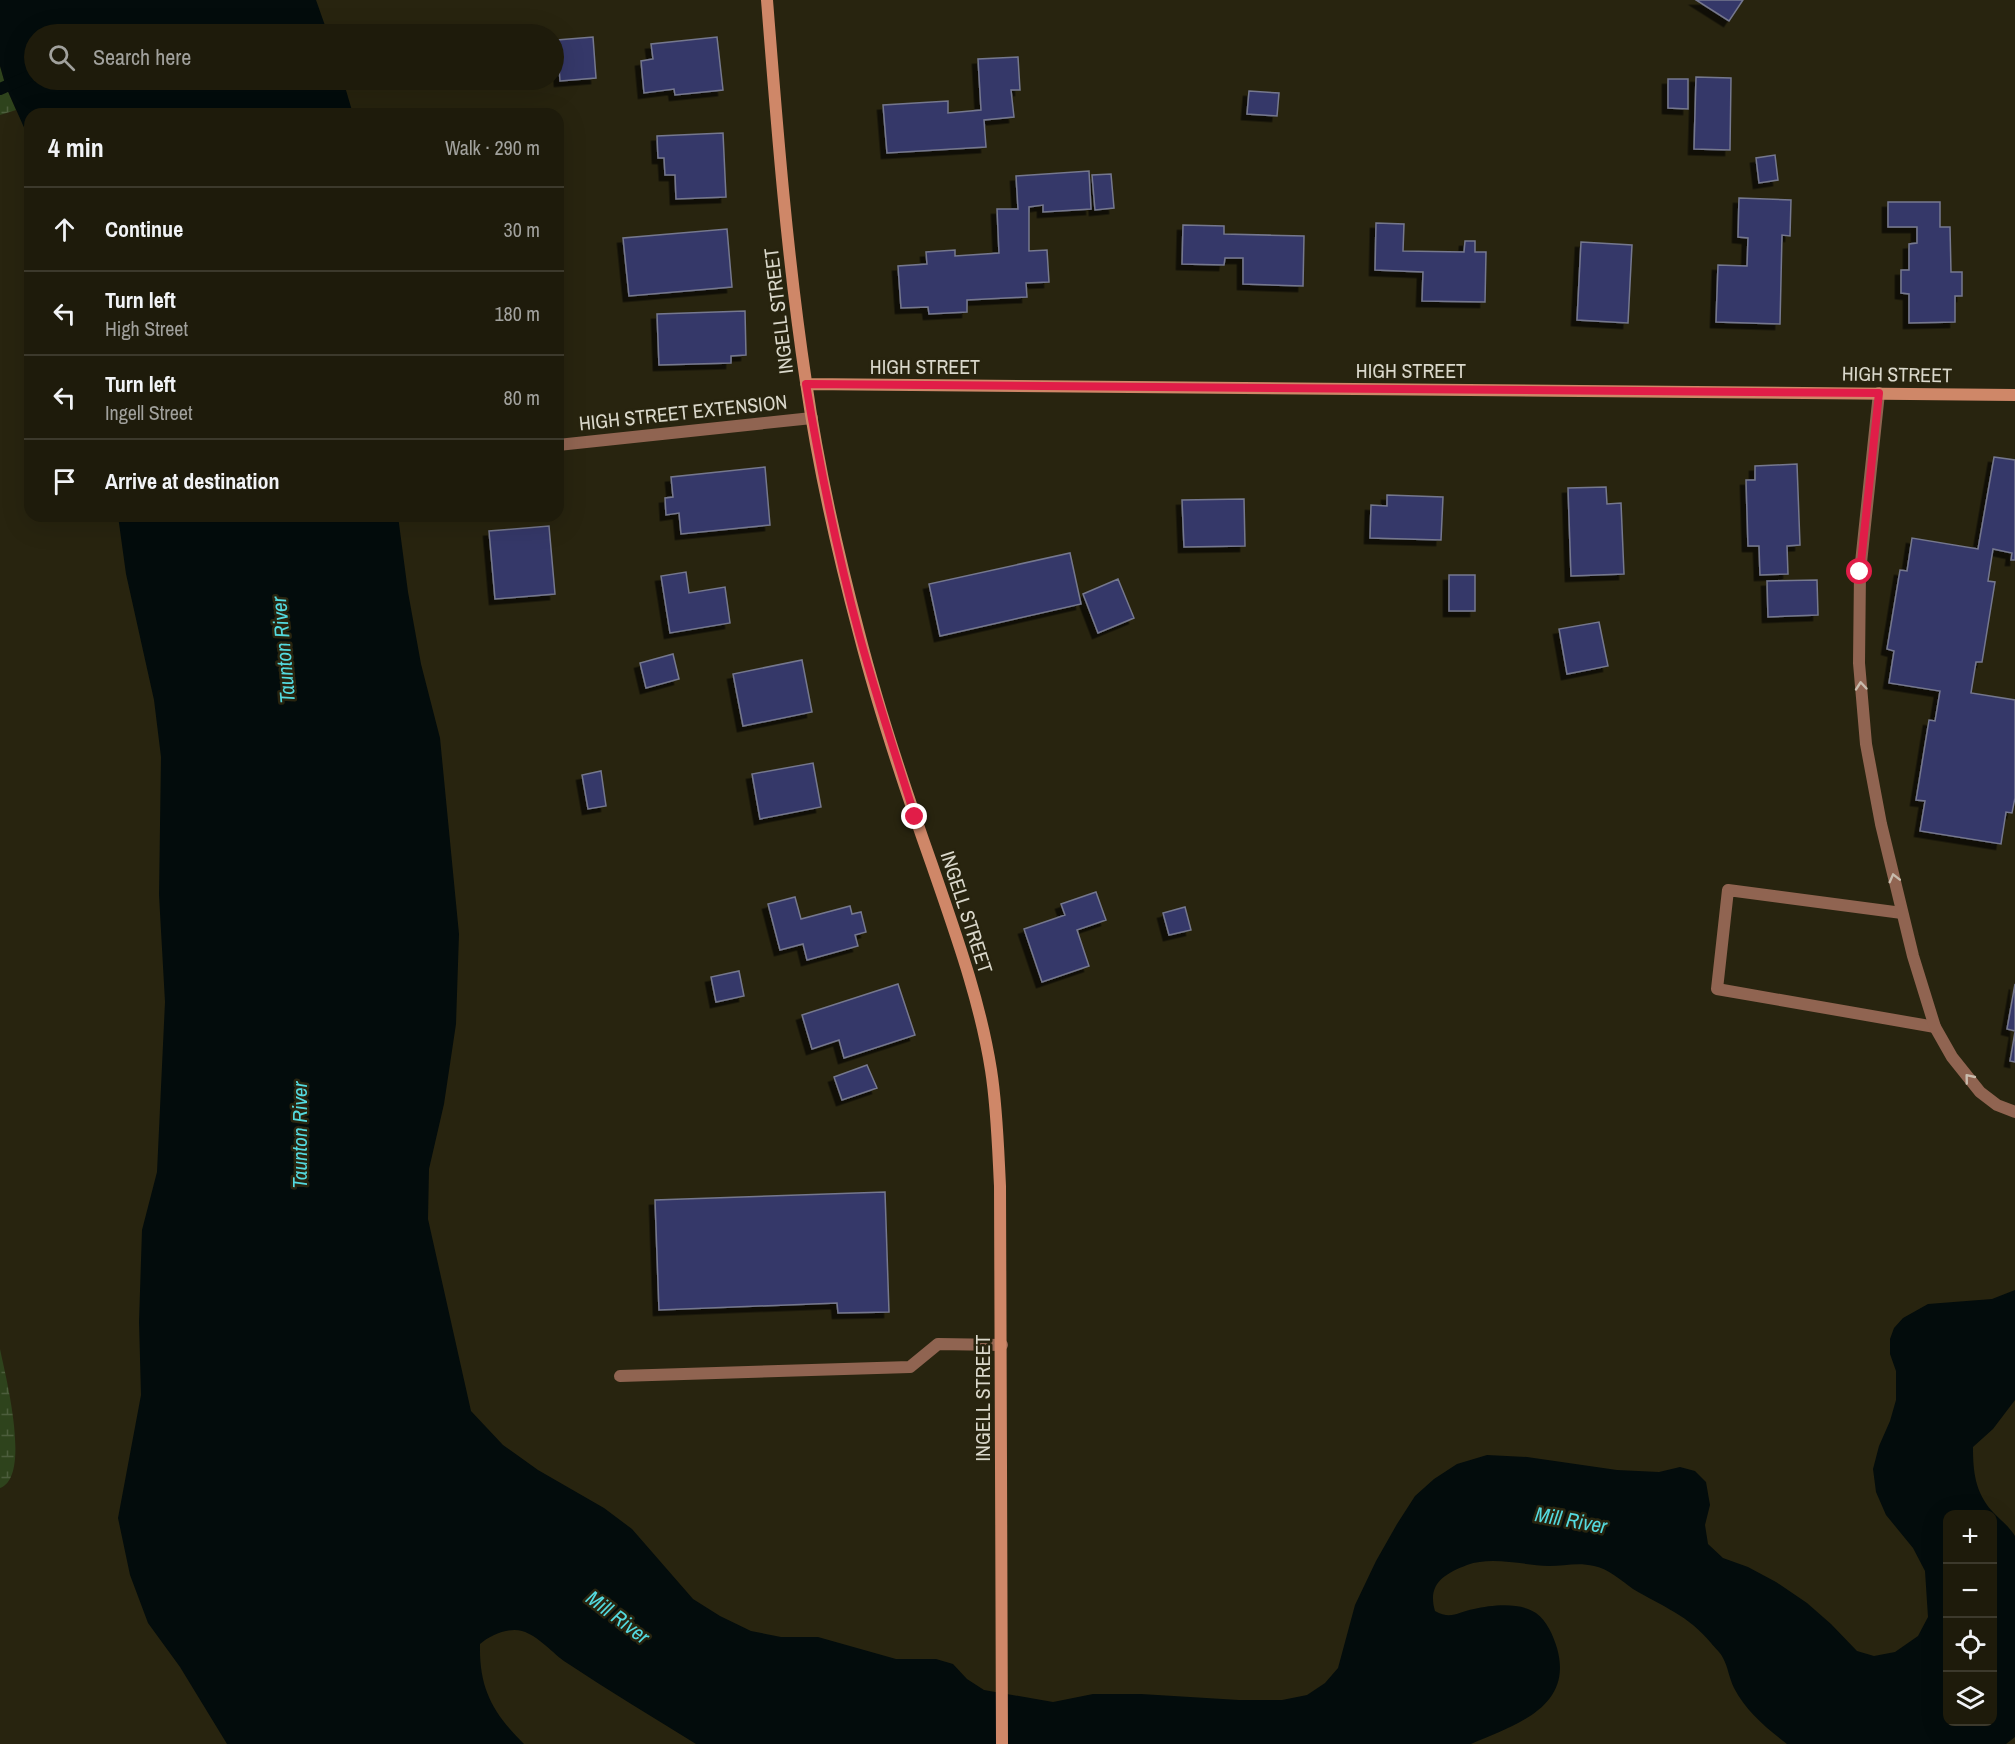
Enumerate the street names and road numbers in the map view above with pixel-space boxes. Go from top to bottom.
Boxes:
street label: INGELL STREET [757,246,799,376]
street label: HIGH STREET [870,353,980,380]
street label: HIGH STREET [1356,357,1466,384]
street label: HIGH STREET [1842,360,1952,388]
street label: HIGH STREET EXTENSION [577,388,789,436]
street label: INGELL STREET [935,847,999,977]
street label: INGELL STREET [969,1335,996,1462]

